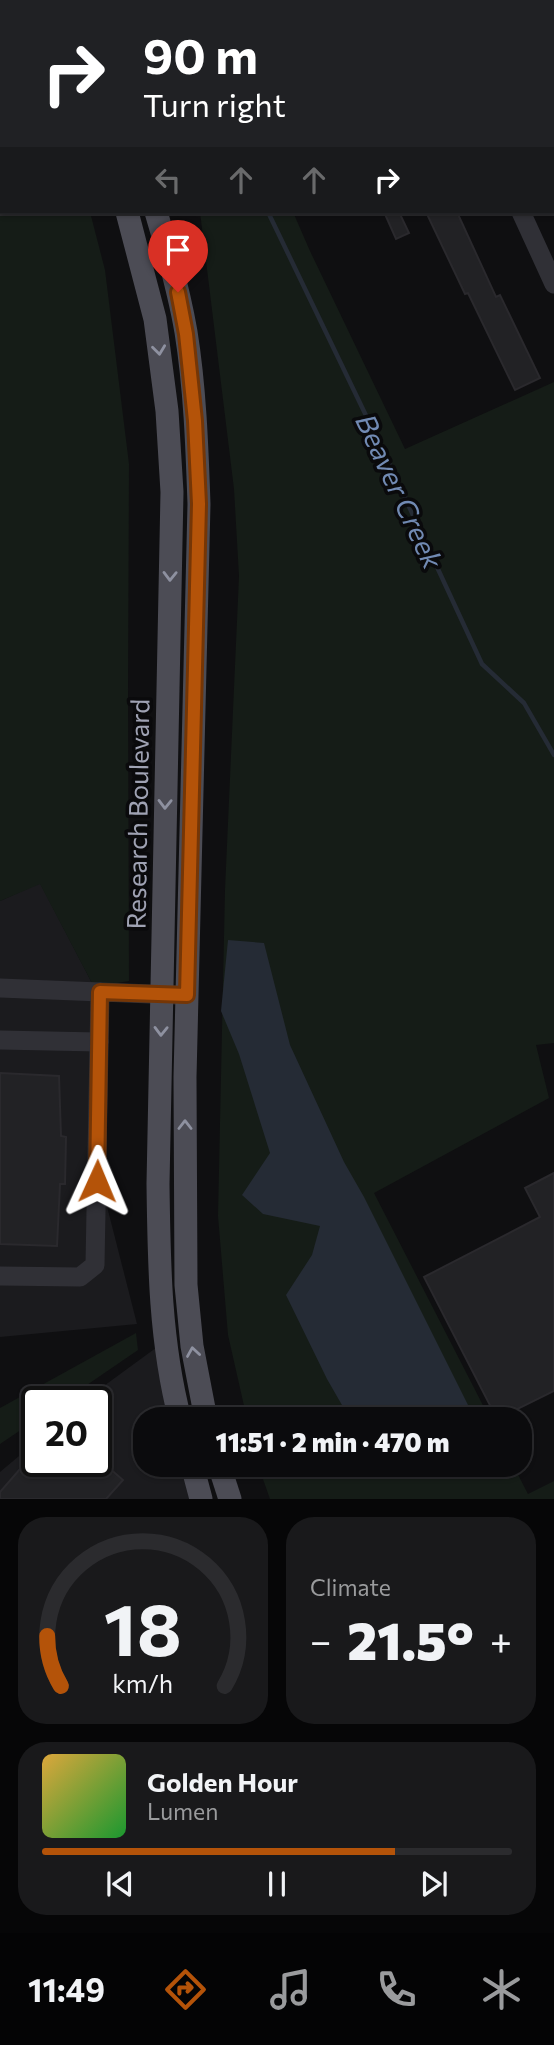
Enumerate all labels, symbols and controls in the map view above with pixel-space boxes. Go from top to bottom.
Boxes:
text: 90 m [143,24,258,84]
icon: right [28,28,119,119]
text: Turn right [143,84,286,124]
icon: left [149,161,187,199]
icon: ahead [222,161,260,199]
icon: ahead [295,161,333,199]
icon: right [368,161,406,199]
pin [148,220,208,292]
icon: arrive [159,231,197,269]
one-way arrow [152,344,167,355]
water label: Beaver Creek [349,408,451,575]
one-way arrow [162,572,178,582]
street label: Research Boulevard [119,698,155,930]
one-way arrow [158,799,173,810]
one-way arrow [153,1026,168,1037]
one-way arrow [177,1119,193,1130]
position arrow [60,1144,134,1218]
one-way arrow [186,1346,201,1358]
speed limit sign: 20 [21,1386,112,1477]
text: 11:51 · 2 min · 470 m [216,1426,449,1457]
text: Climate [310,1573,391,1601]
text: 18 [104,1583,182,1672]
text: 21.5° [347,1607,474,1671]
text: − [310,1616,332,1663]
text: + [490,1616,512,1663]
text: km/h [113,1668,173,1698]
text: Golden Hour [147,1766,298,1797]
text: Lumen [147,1797,218,1825]
icon: previous [101,1865,139,1903]
icon: pause [258,1865,296,1903]
icon: next [415,1865,453,1903]
icon: directions [161,1965,210,2014]
icon: music [266,1965,315,2014]
icon: phone [372,1965,421,2014]
icon: climate [477,1965,526,2014]
text: 11:49 [28,1969,105,2009]

